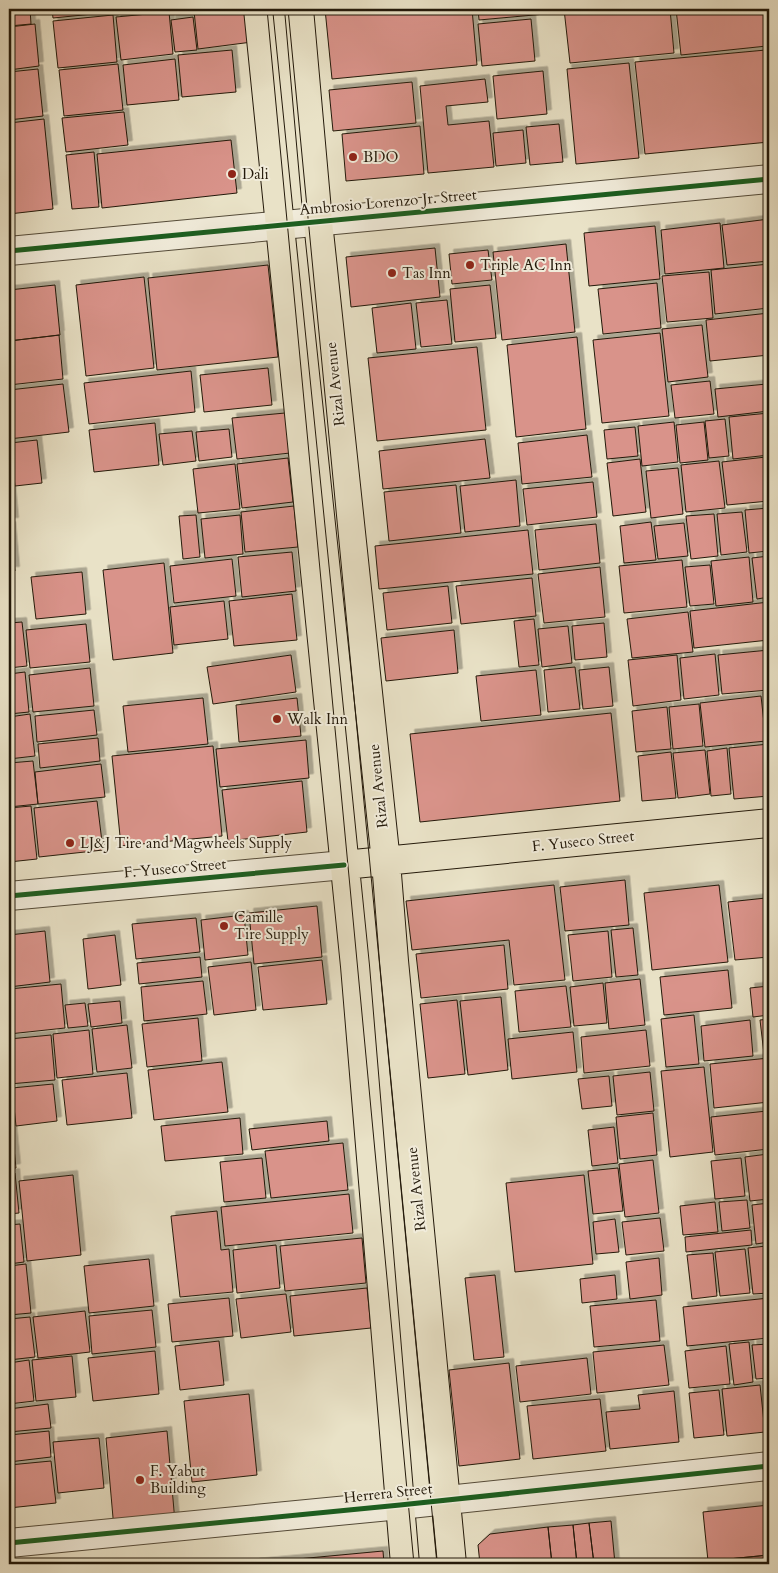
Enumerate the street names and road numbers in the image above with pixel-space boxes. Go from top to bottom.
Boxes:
street label: Ambrosio Lorenzo Jr. Street [299,184,478,220]
street label: Rizal Avenue [321,341,349,427]
street label: Rizal Avenue [364,743,392,829]
street label: F. Yuseco Street [531,826,635,856]
street label: F. Yuseco Street [123,854,227,882]
street label: Rizal Avenue [402,1146,430,1232]
street label: Herrera Street [343,1478,434,1508]

